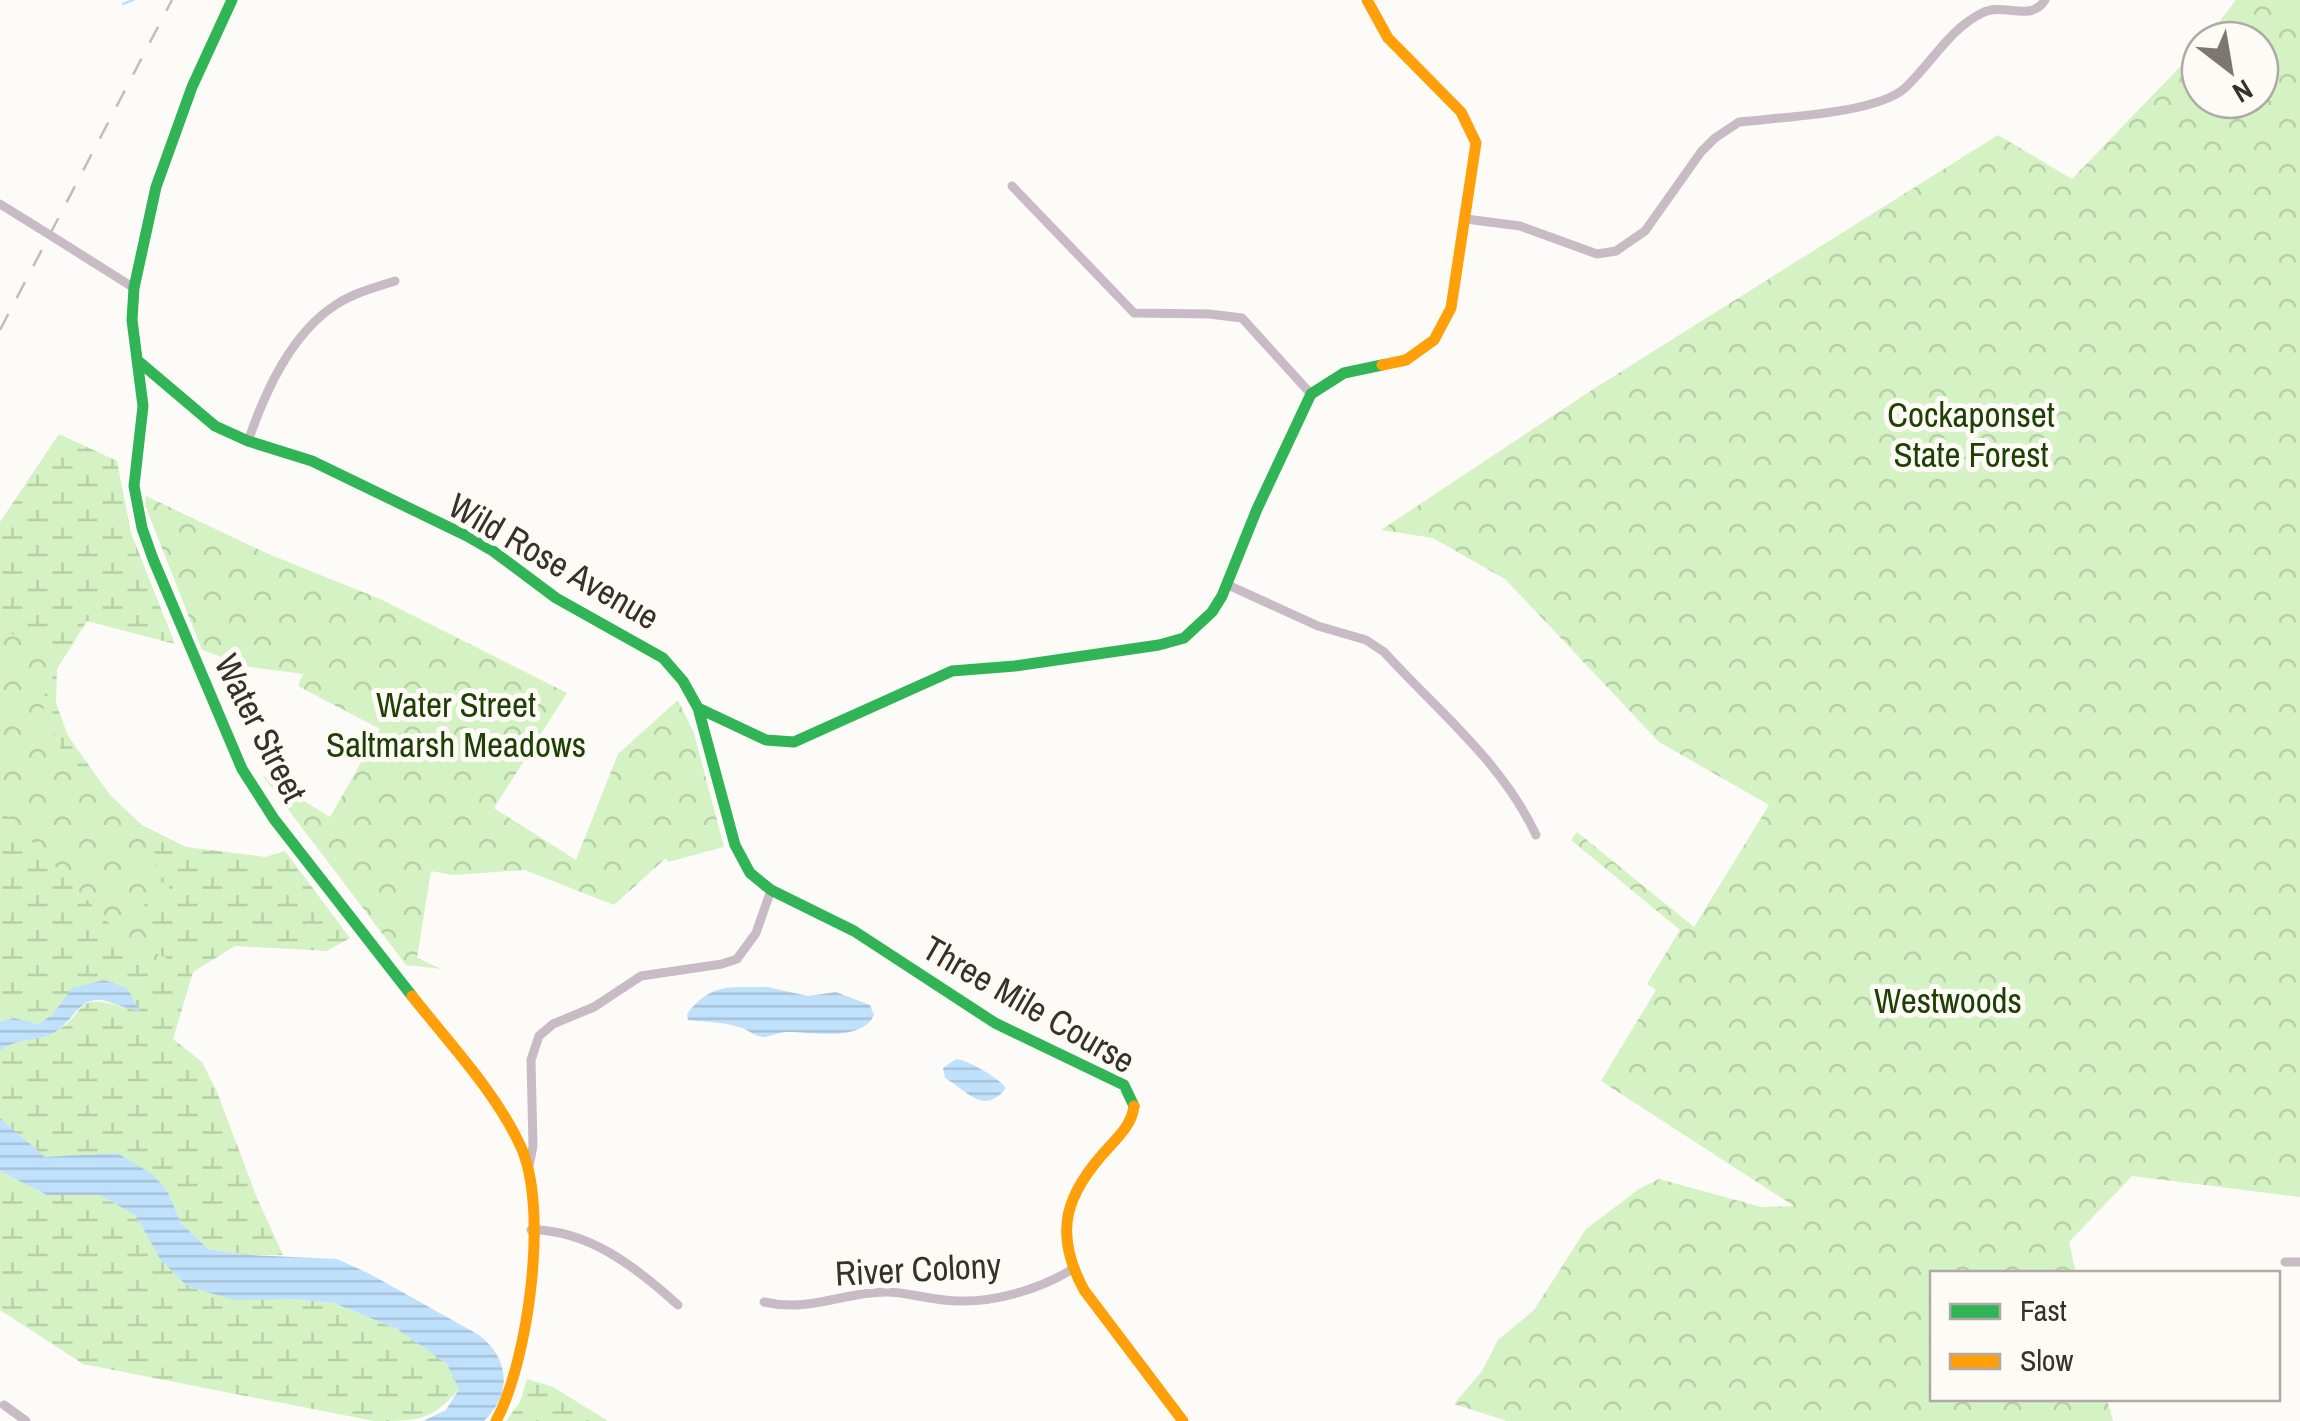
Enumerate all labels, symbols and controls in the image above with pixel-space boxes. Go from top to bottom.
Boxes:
north arrow [2180,20,2280,120]
text: N [2226,71,2260,112]
park label: Cockaponset State Forest [1887,391,2055,478]
street label: Wild Rose Avenue [440,482,668,640]
street label: Water Street [204,646,318,810]
park label: Water Street Saltmarsh Meadows [326,681,586,768]
street label: Three Mile Course [914,924,1144,1084]
park label: Westwoods [1874,977,2022,1024]
street label: River Colony [834,1241,1003,1297]
legend [1930,1271,2280,1401]
text: Fast [2020,1290,2067,1330]
text: Slow [2020,1340,2074,1380]

